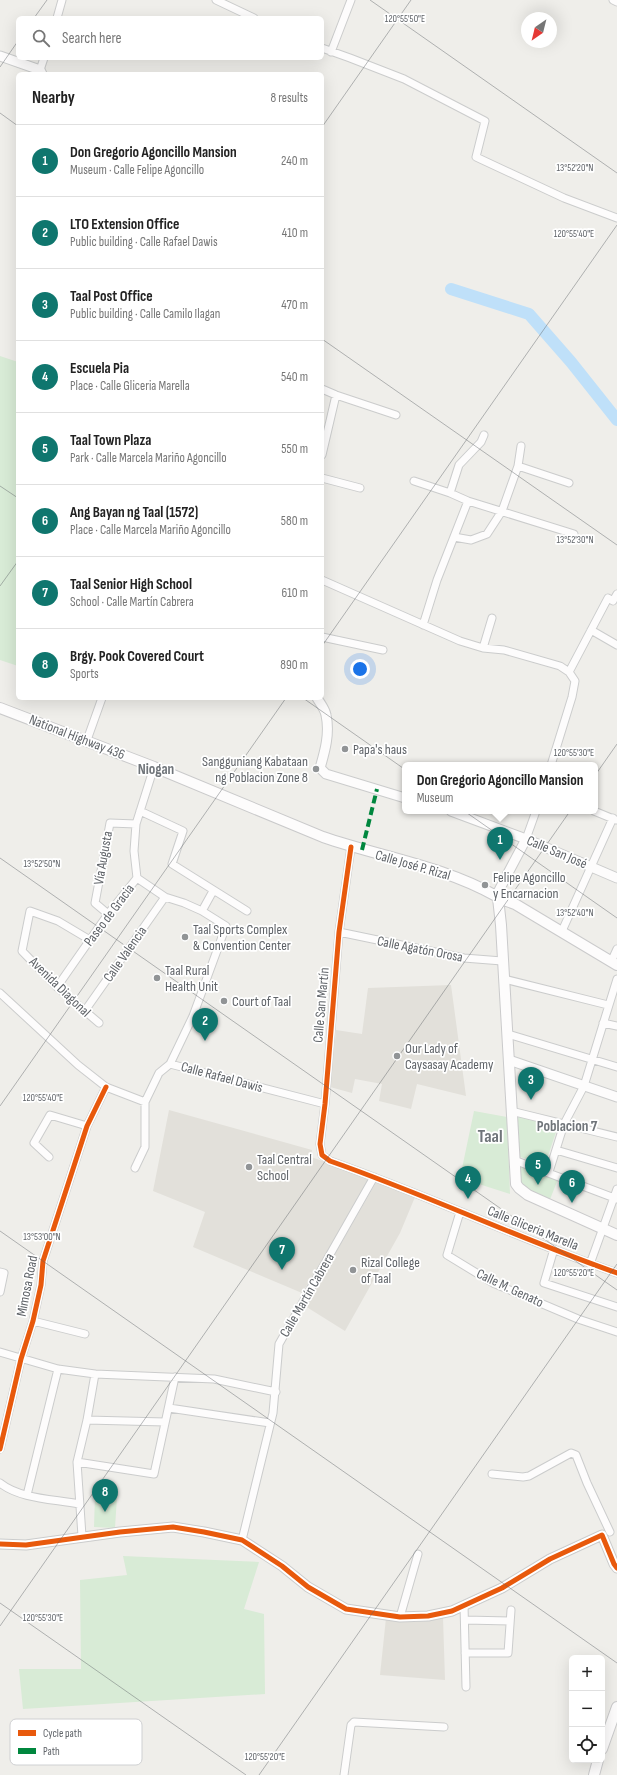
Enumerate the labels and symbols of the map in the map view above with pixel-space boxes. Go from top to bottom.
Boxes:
north arrow [521,12,557,48]
text: 120°55'50"E [385,13,425,25]
text: 13°52'20"N [557,162,593,174]
text: 120°55'40"E [554,228,594,240]
text: 13°52'30"N [556,534,594,546]
your location [350,659,370,679]
street label: National Highway 436 [27,711,127,763]
place label: Papa's haus [353,741,407,758]
marker: Papa's haus [340,744,350,754]
text: 120°55'30"E [554,747,594,759]
place label: Sangguniang Kabataan ng Poblacion Zone 8 [202,753,308,786]
district label: Niogan [138,760,174,779]
marker: Sangguniang Kabataan ng Poblacion Zone 8 [311,764,321,774]
pin: 1 [487,827,513,860]
street label: Vía Augusta [90,830,116,886]
street label: Calle San José [524,832,590,872]
street label: Calle José P. Rizal [373,846,453,884]
text: 13°52'50"N [24,858,60,870]
place label: Felipe Agoncillo y Encarnacion [493,869,566,902]
marker: Felipe Agoncillo y Encarnacion [480,880,490,890]
street label: Paseo de Gracia [80,881,138,949]
text: 13°52'40"N [556,907,594,919]
place label: Taal Sports Complex & Convention Center [193,921,291,954]
street label: Calle Valencia [100,923,150,985]
marker: Taal Sports Complex & Convention Center [180,932,190,942]
street label: Calle Agatón Orosa [376,932,464,966]
street label: Avenida Diagonal [25,953,94,1021]
place label: Taal Rural Health Unit [165,962,218,995]
street label: Calle San Martín [309,967,333,1043]
marker: Taal Rural Health Unit [152,973,162,983]
place label: Court of Taal [232,993,291,1010]
marker: Court of Taal [219,996,229,1006]
pin: 2 [192,1008,218,1041]
place label: Our Lady of Caysasay Academy [405,1040,494,1073]
marker: Our Lady of Caysasay Academy [392,1051,402,1061]
street label: Calle Rafael Dawis [179,1058,265,1096]
pin: 3 [518,1067,544,1100]
text: 120°55'40"E [23,1092,63,1104]
district label: Poblacion 7 [537,1117,598,1136]
district label: Taal [477,1126,503,1147]
place label: Taal Central School [257,1151,312,1184]
pin: 5 [525,1152,551,1185]
marker: Taal Central School [244,1162,254,1172]
pin: 4 [455,1166,481,1199]
pin: 6 [559,1170,585,1203]
street label: Calle Gliceria Marella [485,1202,581,1254]
text: 13°53'00"N [23,1231,61,1243]
pin: 7 [269,1237,295,1270]
street label: Calle Martín Cabrera [276,1250,338,1340]
street label: Mimosa Road [13,1254,41,1318]
place label: Rizal College of Taal [361,1254,420,1287]
marker: Rizal College of Taal [348,1265,358,1275]
street label: Calle M. Genato [474,1265,546,1311]
text: 120°55'20"E [554,1267,594,1279]
pin: 8 [92,1479,118,1512]
text: 120°55'30"E [23,1612,63,1624]
legend [10,1719,142,1765]
text: Cycle path [43,1727,82,1740]
text: Path [43,1745,60,1758]
text: 120°55'20"E [245,1751,285,1763]

